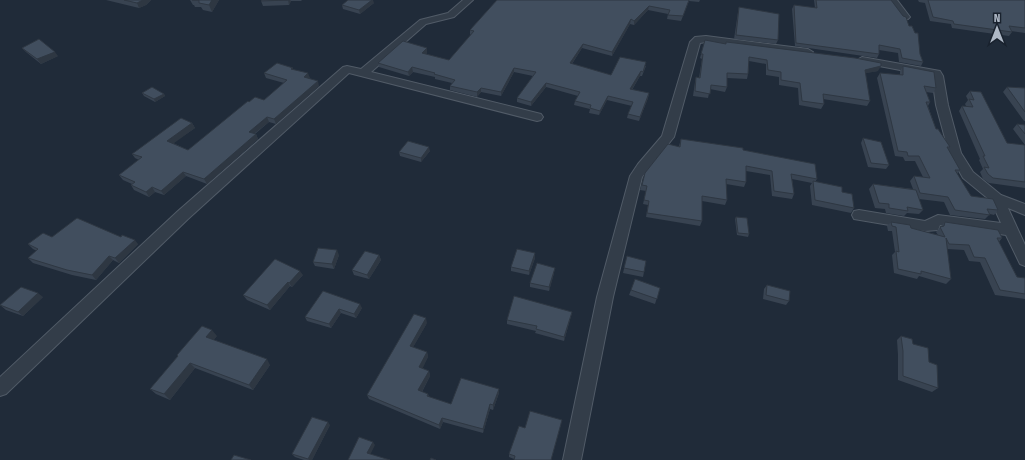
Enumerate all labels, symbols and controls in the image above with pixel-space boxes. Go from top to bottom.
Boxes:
north arrow [977,8,1017,48]
text: N [994,12,1000,25]

